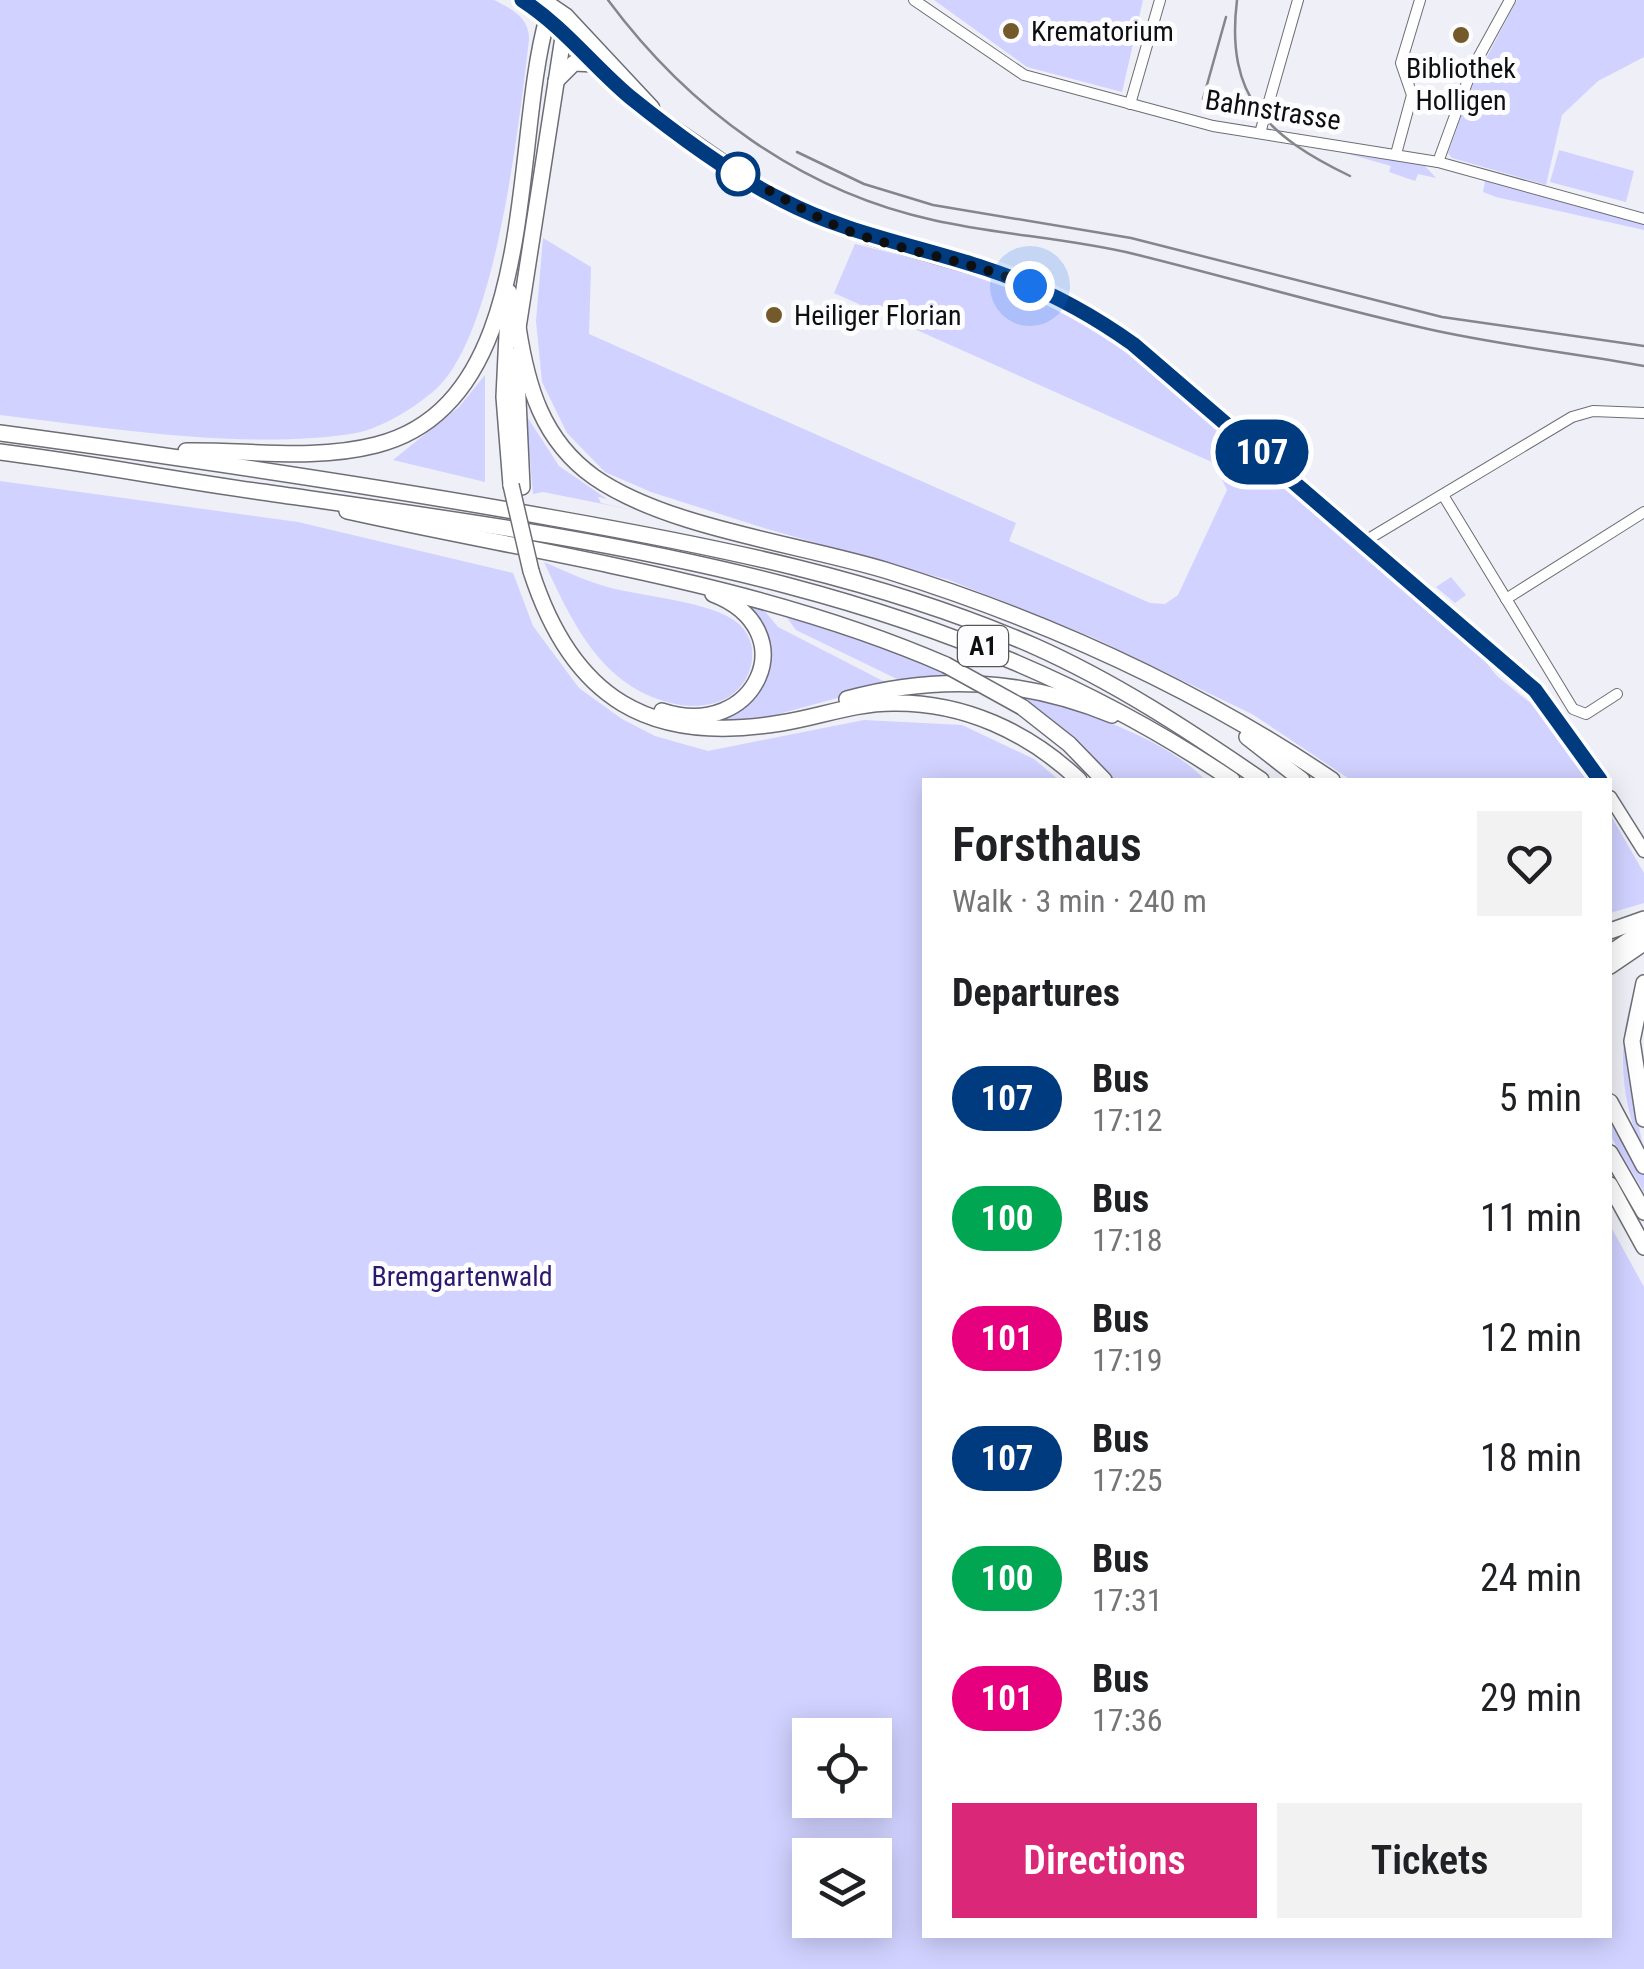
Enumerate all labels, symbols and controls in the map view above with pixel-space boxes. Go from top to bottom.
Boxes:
place label: Krematorium [1031,15,1174,48]
marker: Krematorium [1000,20,1022,42]
marker: Bibliothek Holligen [1450,24,1472,46]
place label: Bibliothek Holligen [1406,52,1516,117]
street label: Bahnstrasse [1203,83,1343,137]
unlabelled marker [717,153,759,195]
your location [1005,261,1055,311]
place label: Heiliger Florian [794,299,962,332]
marker: Heiliger Florian [763,304,785,326]
line badge: 107 [1204,420,1320,484]
text: 107 [1235,432,1289,473]
road number: A1 [958,626,1008,666]
button: heart [1477,811,1582,916]
text: Forsthaus [952,816,1142,873]
text: Walk · 3 min · 240 m [952,882,1207,920]
text: Departures [952,971,1120,1015]
text: Bus [1092,1057,1149,1101]
text: 5 min [1499,1076,1582,1120]
text: 107 [980,1078,1034,1119]
text: 17:12 [1092,1101,1163,1139]
text: Bus [1092,1177,1149,1221]
text: 11 min [1480,1196,1582,1240]
text: 100 [980,1198,1034,1239]
text: 17:18 [1092,1221,1163,1259]
park label: Bremgartenwald [371,1260,553,1293]
text: Bus [1092,1297,1149,1341]
text: 12 min [1480,1316,1582,1360]
text: 101 [980,1318,1034,1359]
text: 17:19 [1092,1341,1163,1379]
text: Bus [1092,1417,1149,1461]
text: 18 min [1480,1436,1582,1480]
text: 107 [980,1438,1034,1479]
text: 17:25 [1092,1461,1163,1499]
text: Bus [1092,1537,1149,1581]
text: 24 min [1480,1556,1582,1600]
text: 100 [980,1558,1034,1599]
text: 17:31 [1092,1581,1163,1619]
text: Bus [1092,1657,1149,1701]
text: 29 min [1480,1676,1582,1720]
text: 101 [980,1678,1034,1719]
text: 17:36 [1092,1701,1163,1739]
map controls [792,1718,892,1938]
button: locate [792,1718,892,1818]
button: Directions [952,1803,1257,1918]
button: Tickets [1277,1803,1582,1918]
button: layers [792,1838,892,1938]

